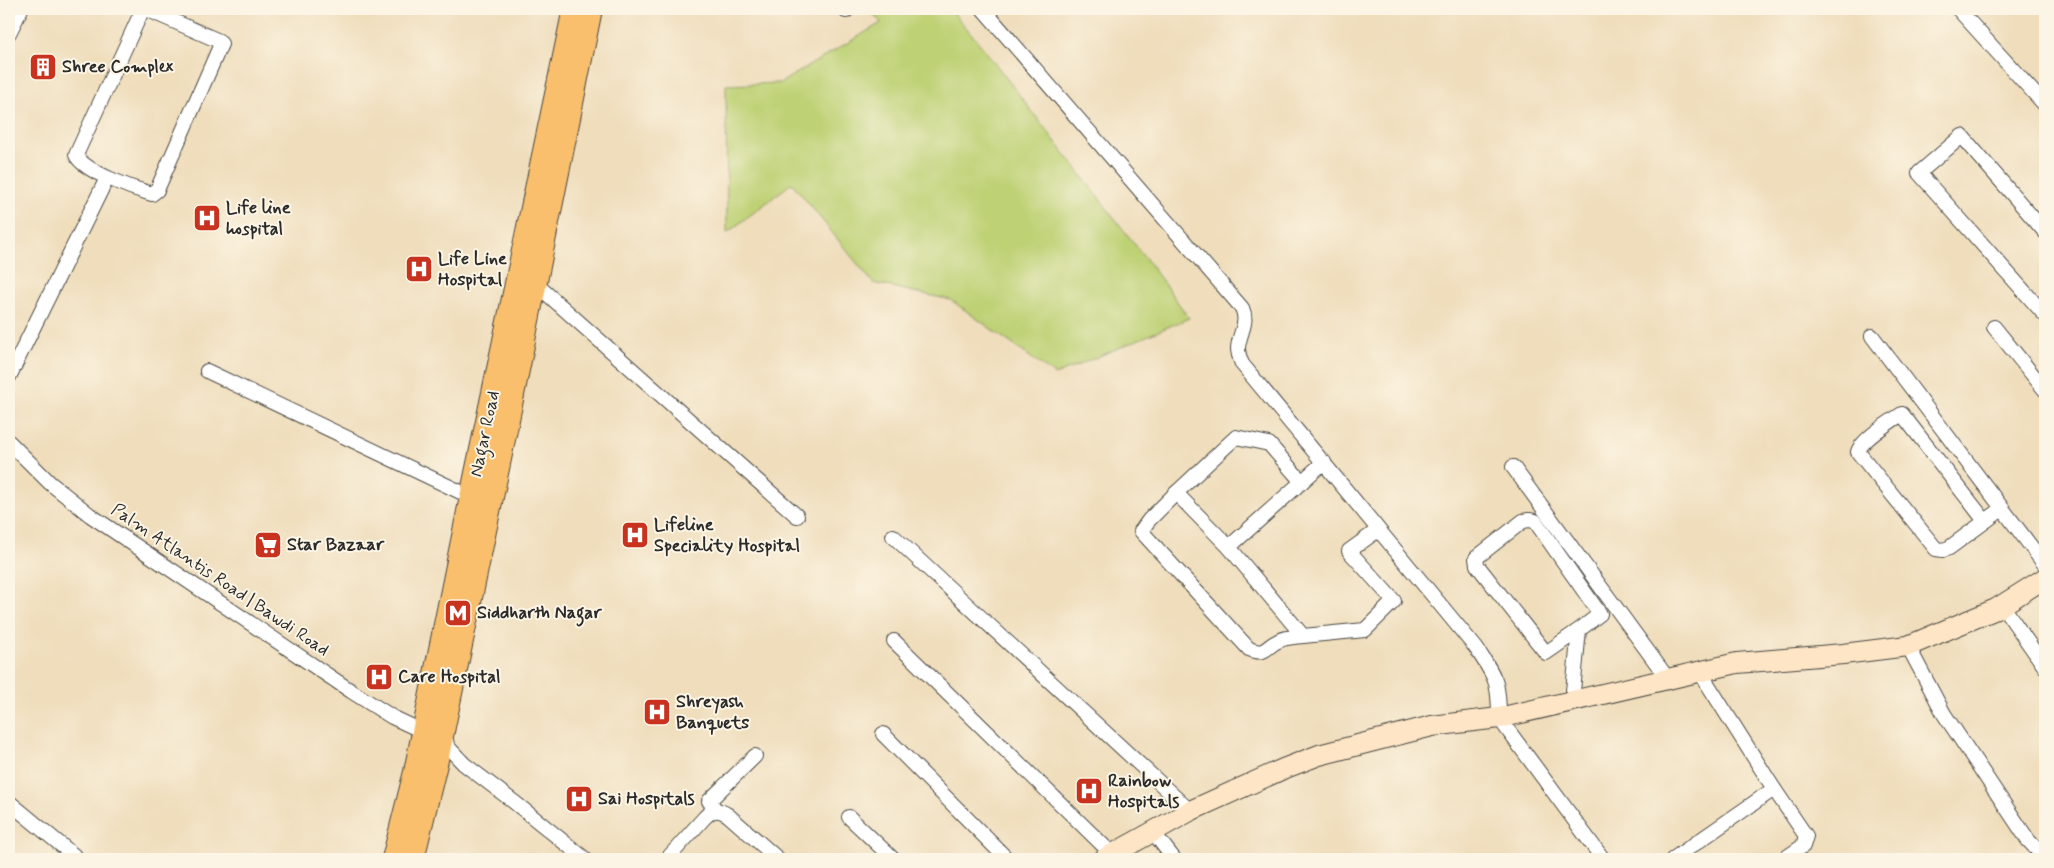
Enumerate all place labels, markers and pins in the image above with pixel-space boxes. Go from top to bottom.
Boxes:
building icon: Shree Complex [28,52,58,82]
place label: Shree Complex [62,55,174,79]
place label: Life line hospital [226,196,291,241]
hospital icon: Life line hospital [192,203,222,233]
place label: Life Line Hospital [438,247,507,292]
hospital icon: Life Line Hospital [404,254,434,284]
place label: Lifeline Speciality Hospital [654,513,800,558]
hospital icon: Lifeline Speciality Hospital [620,520,650,550]
supermarket icon: Star Bazaar [253,530,283,560]
place label: Star Bazaar [287,533,385,557]
metro station icon: Siddharth Nagar [443,598,473,628]
place label: Siddharth Nagar [477,601,602,627]
hospital icon: Care Hospital [364,662,394,692]
place label: Care Hospital [398,665,500,689]
place label: Shreyash Banquets [676,690,749,735]
hospital icon: Shreyash Banquets [642,697,672,727]
place label: Rainbow Hospitals [1108,769,1179,814]
hospital icon: Rainbow Hospitals [1074,776,1104,806]
hospital icon: Sai Hospitals [564,784,594,814]
place label: Sai Hospitals [598,787,695,811]

